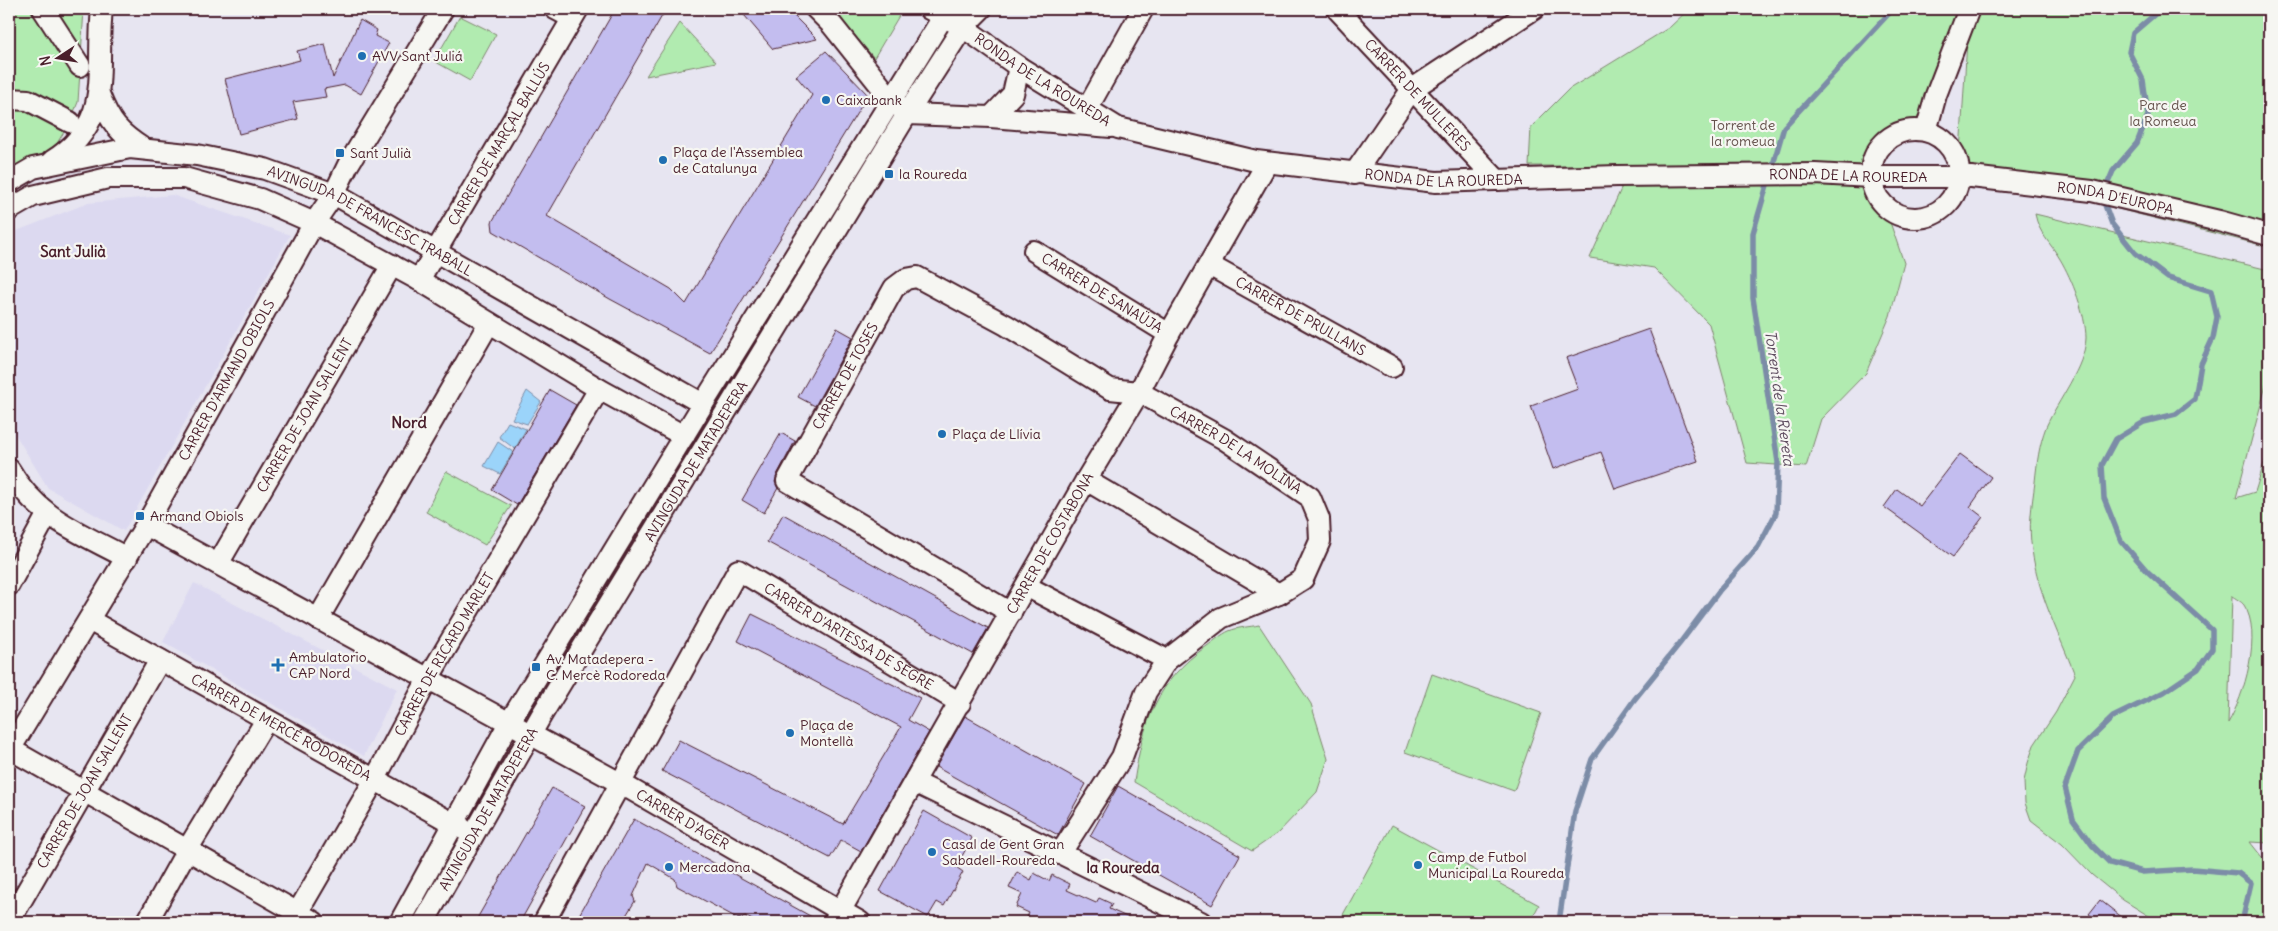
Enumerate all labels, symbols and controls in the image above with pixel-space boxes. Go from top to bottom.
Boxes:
street label: RONDA DE LA ROUREDA [971,29,1114,130]
north arrow [32,32,82,82]
street label: CARRER DE MULLERES [1361,35,1475,155]
place label: AVV Sant Juliá [372,47,463,65]
marker: AVV Sant Juliá [356,50,368,62]
text: N [35,54,55,67]
street label: CARRER DE MARÇAL BALLÚS [444,59,554,229]
place label: Caixabank [836,91,902,109]
marker: Caixabank [820,94,832,106]
park label: Parc de la Romeua [2129,96,2197,130]
park label: Torrent de la romeua [1711,116,1775,150]
place label: Plaça de l'Assemblea de Catalunya [673,143,803,177]
place label: Sant Julià [350,144,411,162]
marker: Sant Julià [334,147,346,159]
marker: Plaça de l'Assemblea de Catalunya [657,154,669,166]
street label: AVINGUDA DE FRANCESC TRABALL [265,162,476,280]
place label: la Roureda [899,165,967,183]
street label: RONDA DE LA ROUREDA [1364,165,1523,191]
street label: RONDA DE LA ROUREDA [1769,165,1927,186]
marker: la Roureda [883,168,895,180]
street label: RONDA D'EUROPA [2056,178,2176,219]
district label: Sant Julià [40,242,106,261]
street label: CARRER DE SANAÜJA [1038,249,1166,337]
street label: CARRER DE PRULLANS [1232,273,1369,360]
street label: CARRER D'ARMAND OBIOLS [174,296,279,464]
street label: CARRER DE TOSES [808,319,882,433]
water label: Torrent de la Riereta [1761,329,1799,468]
street label: CARRER DE JOAN SALLENT [253,335,356,496]
street label: AVINGUDA DE MATADEPERA [640,378,752,545]
street label: CARRER DE LA MOLINA [1167,402,1305,498]
district label: Nord [391,412,427,432]
place label: Plaça de Llívia [952,425,1041,443]
marker: Plaça de Llívia [936,428,948,440]
street label: CARRER DE COSTABONA [1002,469,1097,617]
place label: Armand Obiols [150,507,244,525]
marker: Armand Obiols [134,510,146,522]
street label: CARRER DE RICARD MARLET [390,569,498,739]
street label: CARRER D'ARTESSA DE SEGRE [761,579,937,694]
place label: Ambulatorio CAP Nord [289,648,367,682]
place label: Av. Matadepera - C. Mercè Rodoreda [546,650,665,684]
marker: Ambulatorio CAP Nord [271,658,285,672]
marker: Av. Matadepera - C. Mercè Rodoreda [530,661,542,673]
street label: CARRER DE MERCÉ RODOREDA [188,670,374,785]
street label: CARRER DE JOAN SALLENT [33,711,136,872]
place label: Plaça de Montellà [800,716,854,750]
street label: AVINGUDA DE MATADEPERA [435,724,542,894]
marker: Plaça de Montellà [784,727,796,739]
street label: CARRER D'AGER [633,785,733,853]
place label: Casal de Gent Gran Sabadell-Roureda [942,835,1064,869]
marker: Casal de Gent Gran Sabadell-Roureda [926,846,938,858]
place label: Camp de Futbol Municipal La Roureda [1428,848,1564,882]
place label: Mercadona [679,858,751,876]
district label: la Roureda [1086,858,1160,877]
marker: Camp de Futbol Municipal La Roureda [1412,859,1424,871]
marker: Mercadona [663,861,675,873]

